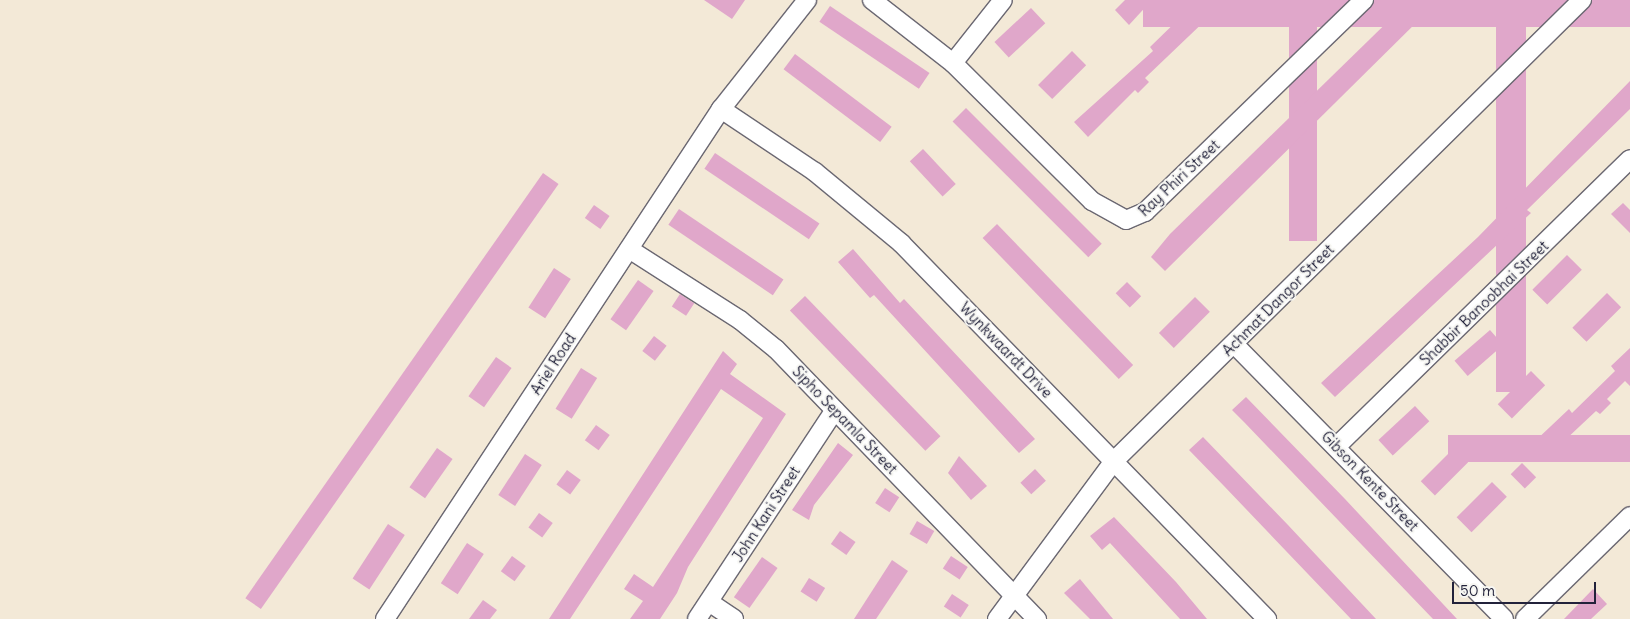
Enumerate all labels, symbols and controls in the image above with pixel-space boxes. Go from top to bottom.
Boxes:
street label: Ray Phiri Street [1135,136,1223,220]
street label: Shabbir Banoobhai Street [1416,237,1552,369]
street label: Achmat Dangor Street [1218,240,1338,360]
street label: Wynkwaardt Drive [956,298,1056,402]
street label: Ariel Road [527,330,579,398]
street label: Sipho Sepamla Street [789,362,901,478]
street label: Gibson Kente Street [1318,427,1422,535]
street label: John Kani Street [728,463,804,565]
scale bar [1455,572,1599,604]
text: 50 m [1460,581,1495,600]

